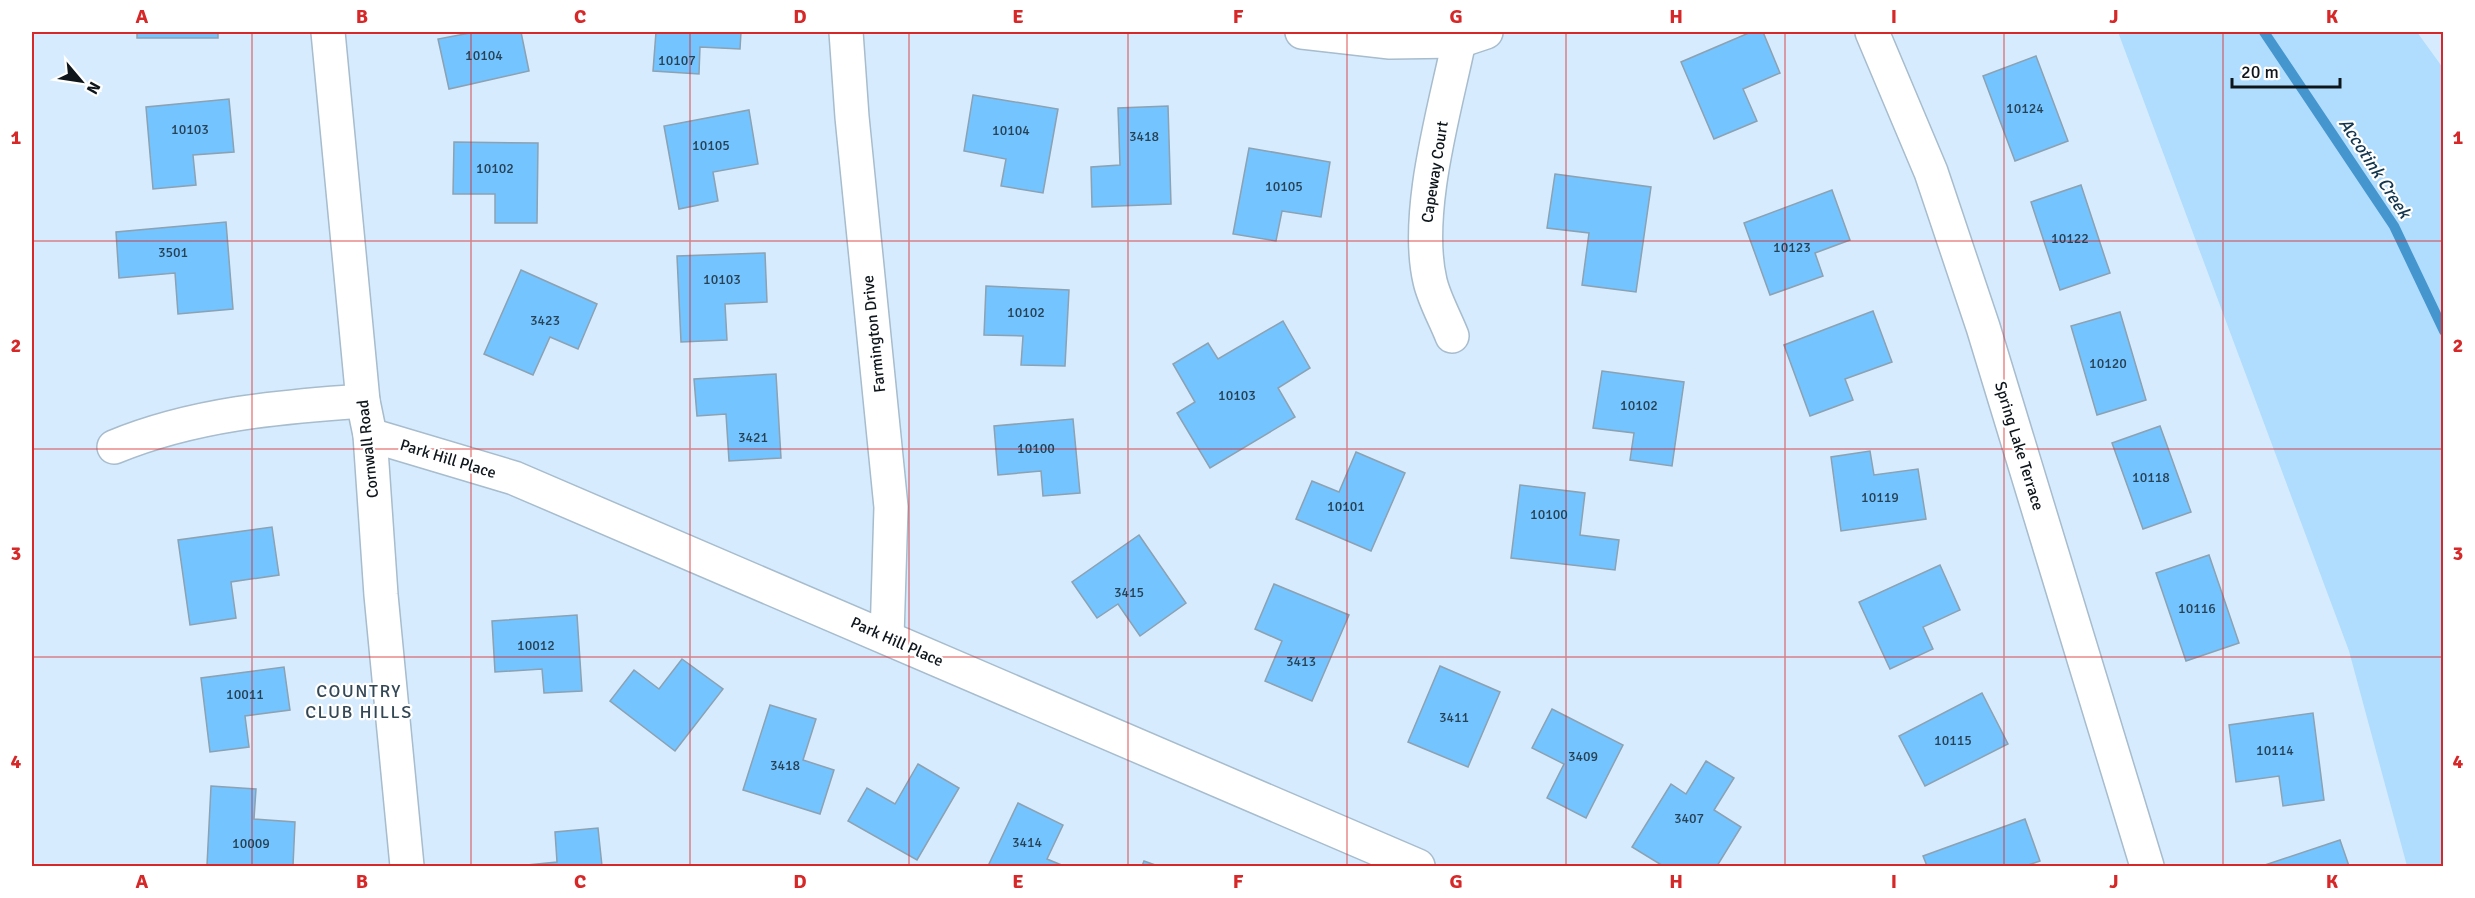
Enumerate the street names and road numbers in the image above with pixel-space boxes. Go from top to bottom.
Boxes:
street label: Capeway Court [1417,119,1453,224]
street label: Farmington Drive [858,274,890,394]
street label: Spring Lake Terrace [1990,379,2048,513]
street label: Cornwall Road [353,399,383,499]
street label: Park Hill Place [398,435,498,483]
street label: Park Hill Place [848,613,946,671]

